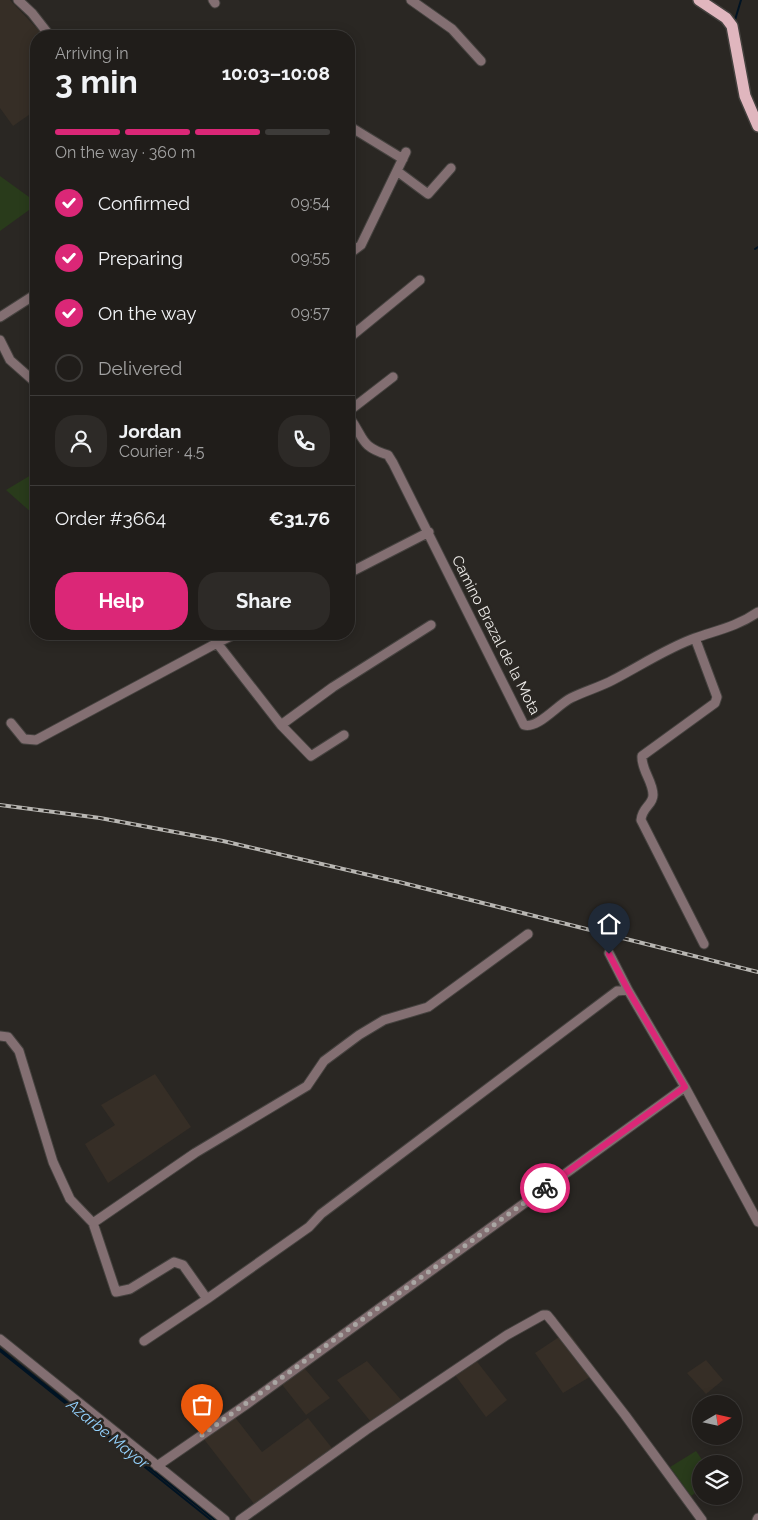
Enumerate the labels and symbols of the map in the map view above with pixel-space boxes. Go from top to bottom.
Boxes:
street label: Camino Brazal de la Mota [448,552,544,718]
pin [588,903,630,954]
courier [520,1163,570,1213]
pin [181,1384,223,1435]
water label: Azarbe Mayor [62,1395,153,1473]
north arrow [692,1395,742,1445]

